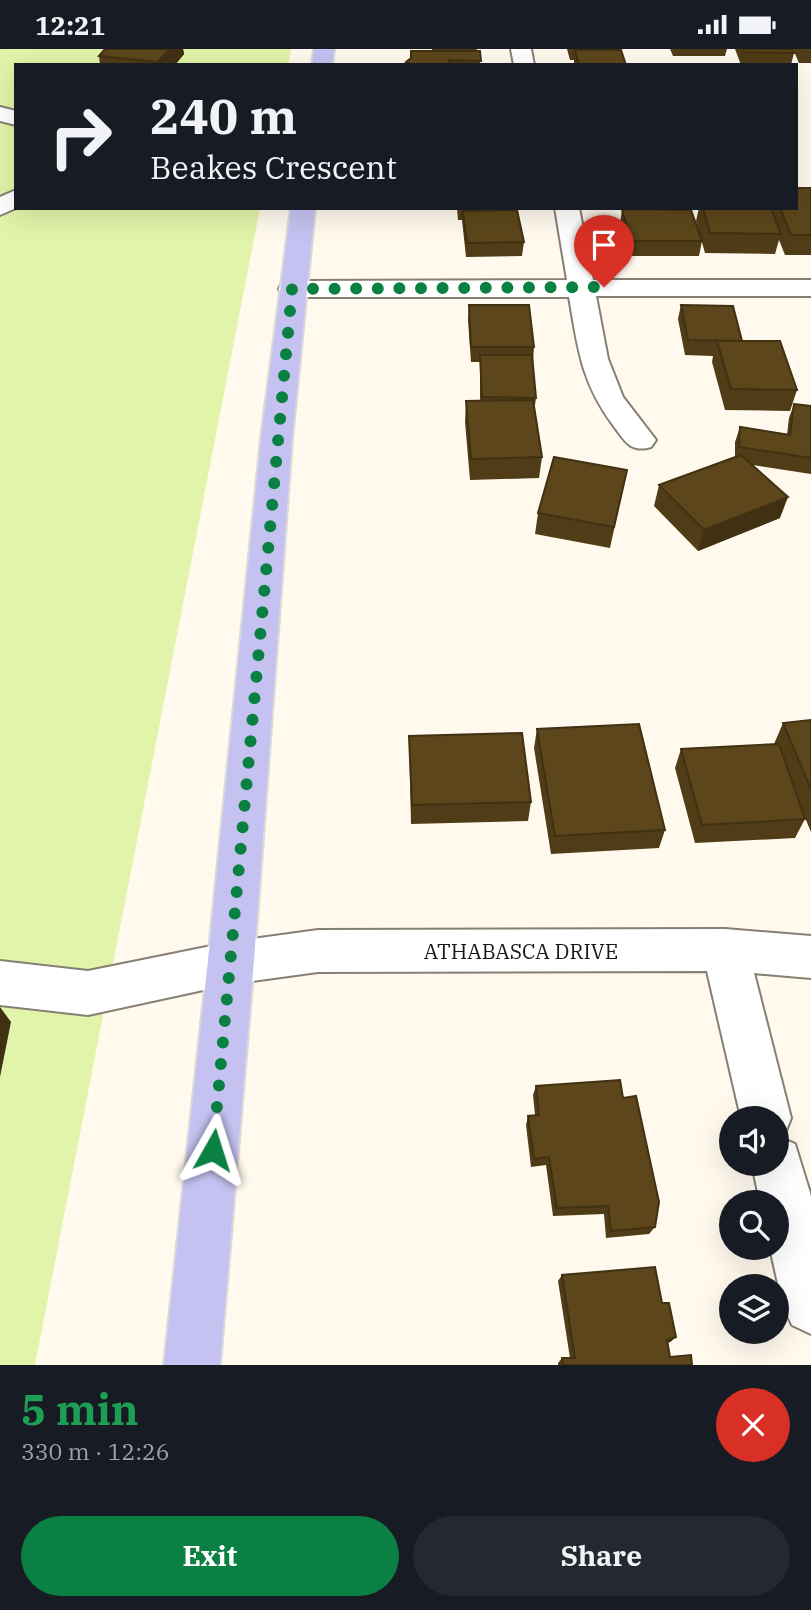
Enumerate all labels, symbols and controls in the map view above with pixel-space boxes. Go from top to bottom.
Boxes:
text: 12:21 [35,8,105,42]
text: 240 m [150,84,297,147]
icon: right [35,91,126,182]
text: Beakes Crescent [150,146,397,188]
pin [574,215,634,287]
icon: arrive [585,226,623,264]
street label: ATHABASCA DRIVE [424,937,618,965]
map controls [719,1106,789,1344]
button: sound [719,1106,789,1176]
position arrow [176,1113,250,1187]
button: search [719,1190,789,1260]
button: layers [719,1274,789,1344]
text: 5 min [21,1382,139,1437]
button: close [716,1388,790,1462]
text: 330 m · 12:26 [21,1436,170,1466]
button: Exit [21,1516,399,1596]
button: Share [413,1516,790,1596]

